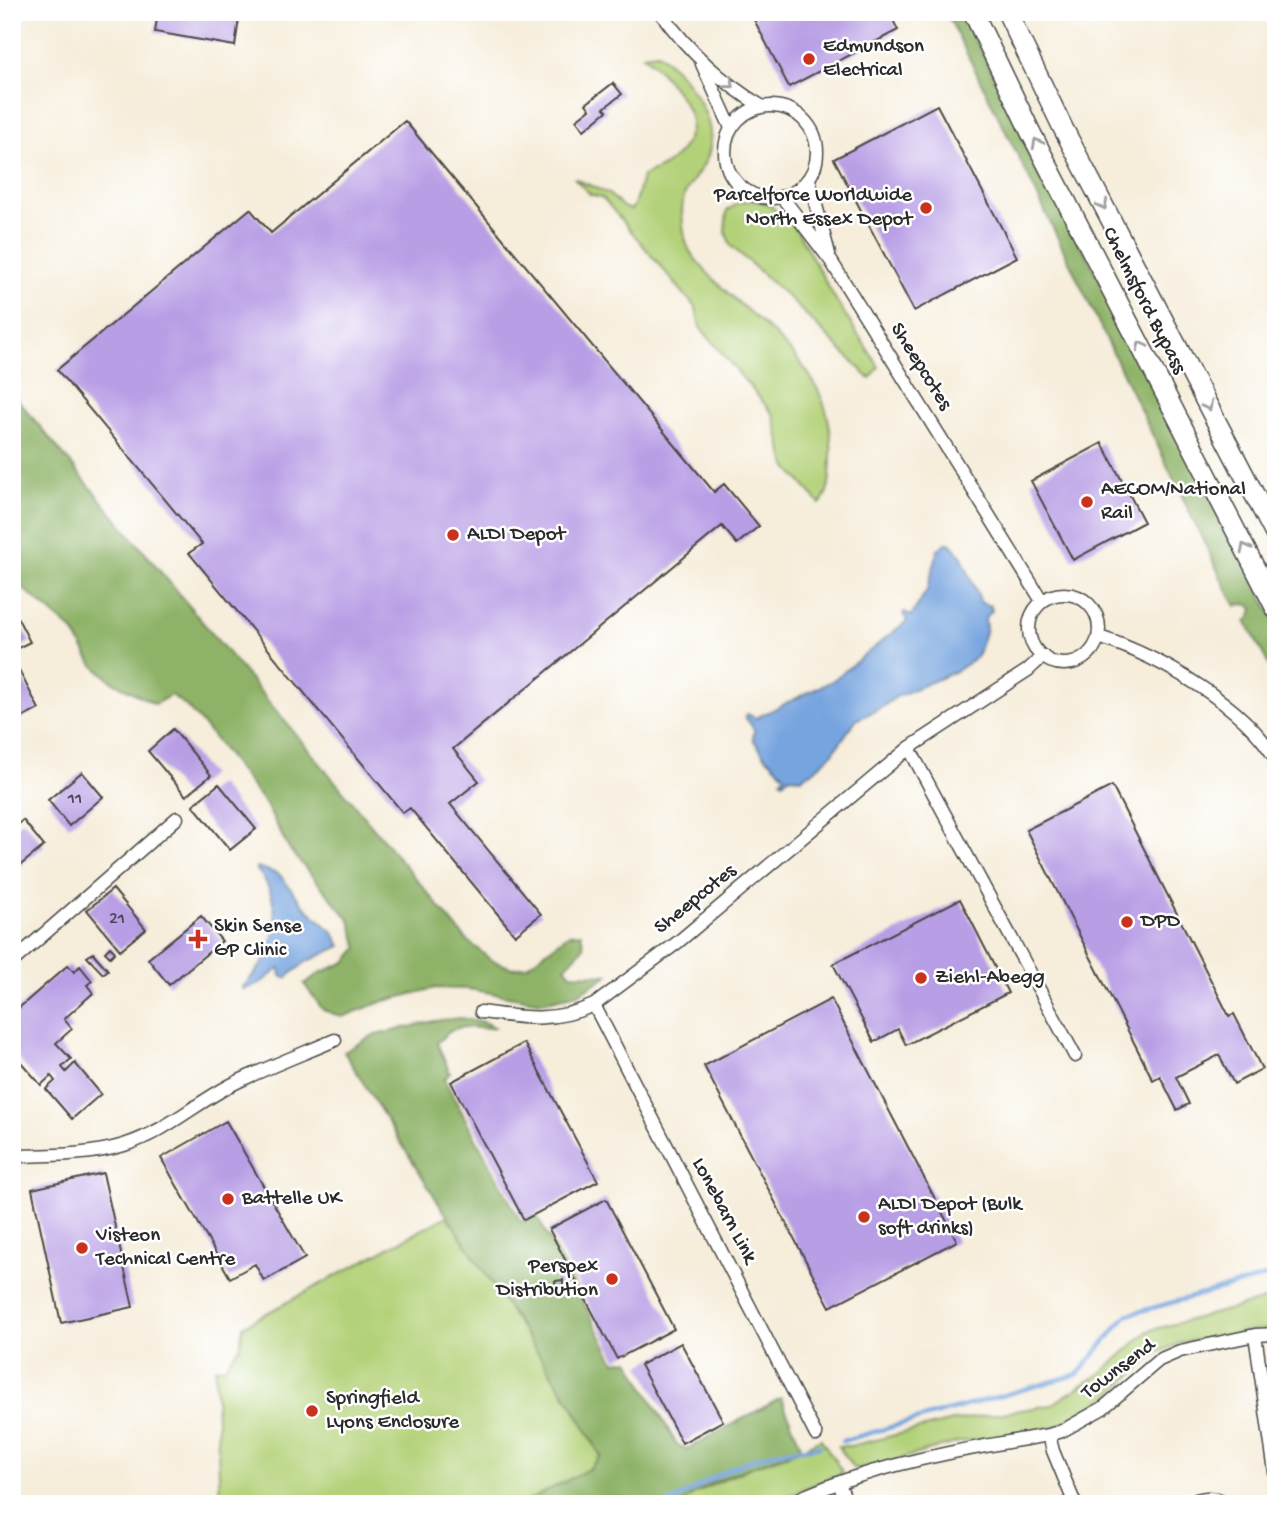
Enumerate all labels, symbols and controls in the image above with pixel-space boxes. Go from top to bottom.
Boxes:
place label: Edmundson Electrical [823,35,924,84]
marker: Edmundson Electrical [801,51,817,67]
one-way arrow [722,76,734,89]
one-way arrow [1031,138,1045,150]
place label: Parcelforce Worldwide North Essex Depot [713,184,914,233]
one-way arrow [1095,198,1108,210]
marker: Parcelforce Worldwide North Essex Depot [918,200,934,216]
street label: Chelmsford Bypass [1095,223,1191,380]
street label: Sheepcotes [883,319,957,416]
one-way arrow [1135,340,1149,353]
one-way arrow [1200,399,1214,412]
place label: AECOM/National Rail [1101,478,1246,527]
marker: AECOM/National Rail [1079,494,1095,510]
place label: ALDI Depot [467,523,568,548]
marker: ALDI Depot [445,527,461,543]
one-way arrow [1239,543,1253,555]
house number: 11 [67,789,82,810]
street label: Sheepcotes [650,859,743,941]
house number: 21 [109,909,125,930]
place label: DPD [1139,910,1180,935]
marker: DPD [1119,914,1135,930]
place label: Skin Sense GP Clinic [214,915,303,964]
marker: Skin Sense GP Clinic [188,929,208,949]
place label: Ziehl-Abegg [935,966,1045,991]
marker: Ziehl-Abegg [913,970,929,986]
street label: Lonebarn Link [685,1154,763,1270]
place label: Battelle UK [241,1187,344,1212]
marker: Battelle UK [220,1191,236,1207]
place label: ALDI Depot (Bulk soft drinks) [878,1193,1024,1242]
marker: ALDI Depot (Bulk soft drinks) [856,1209,872,1225]
place label: Visteon Technical Centre [95,1224,236,1273]
marker: Visteon Technical Centre [74,1240,90,1256]
place label: Perspex Distribution [495,1255,598,1304]
marker: Perspex Distribution [604,1271,620,1287]
street label: Townsend [1076,1333,1162,1406]
place label: Springfield Lyons Enclosure [326,1387,460,1436]
marker: Springfield Lyons Enclosure [304,1403,320,1419]

